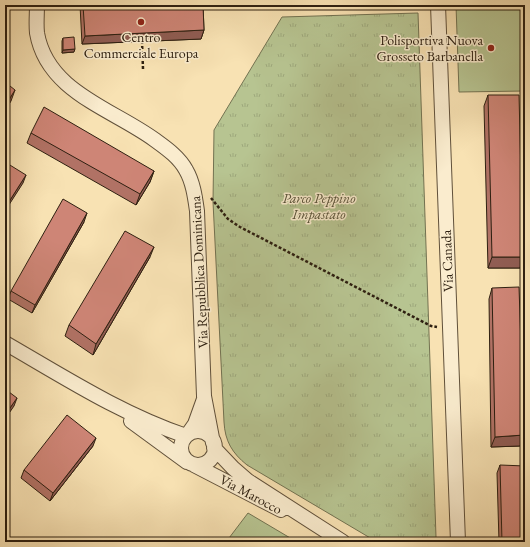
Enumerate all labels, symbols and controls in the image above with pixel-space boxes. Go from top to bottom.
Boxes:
marker: Centro Commerciale Europa [136,17,146,27]
place label: Centro Commerciale Europa [84,28,199,62]
place label: Polisportiva Nuova Grosseto Barbanella [376,31,483,65]
marker: Polisportiva Nuova Grosseto Barbanella [486,43,496,53]
park label: Parco Peppino Impastato [282,189,356,223]
street label: Via Repubblica Dominicana [186,195,212,349]
street label: Via Canada [437,229,457,292]
street label: Via Marocco [217,470,285,518]

